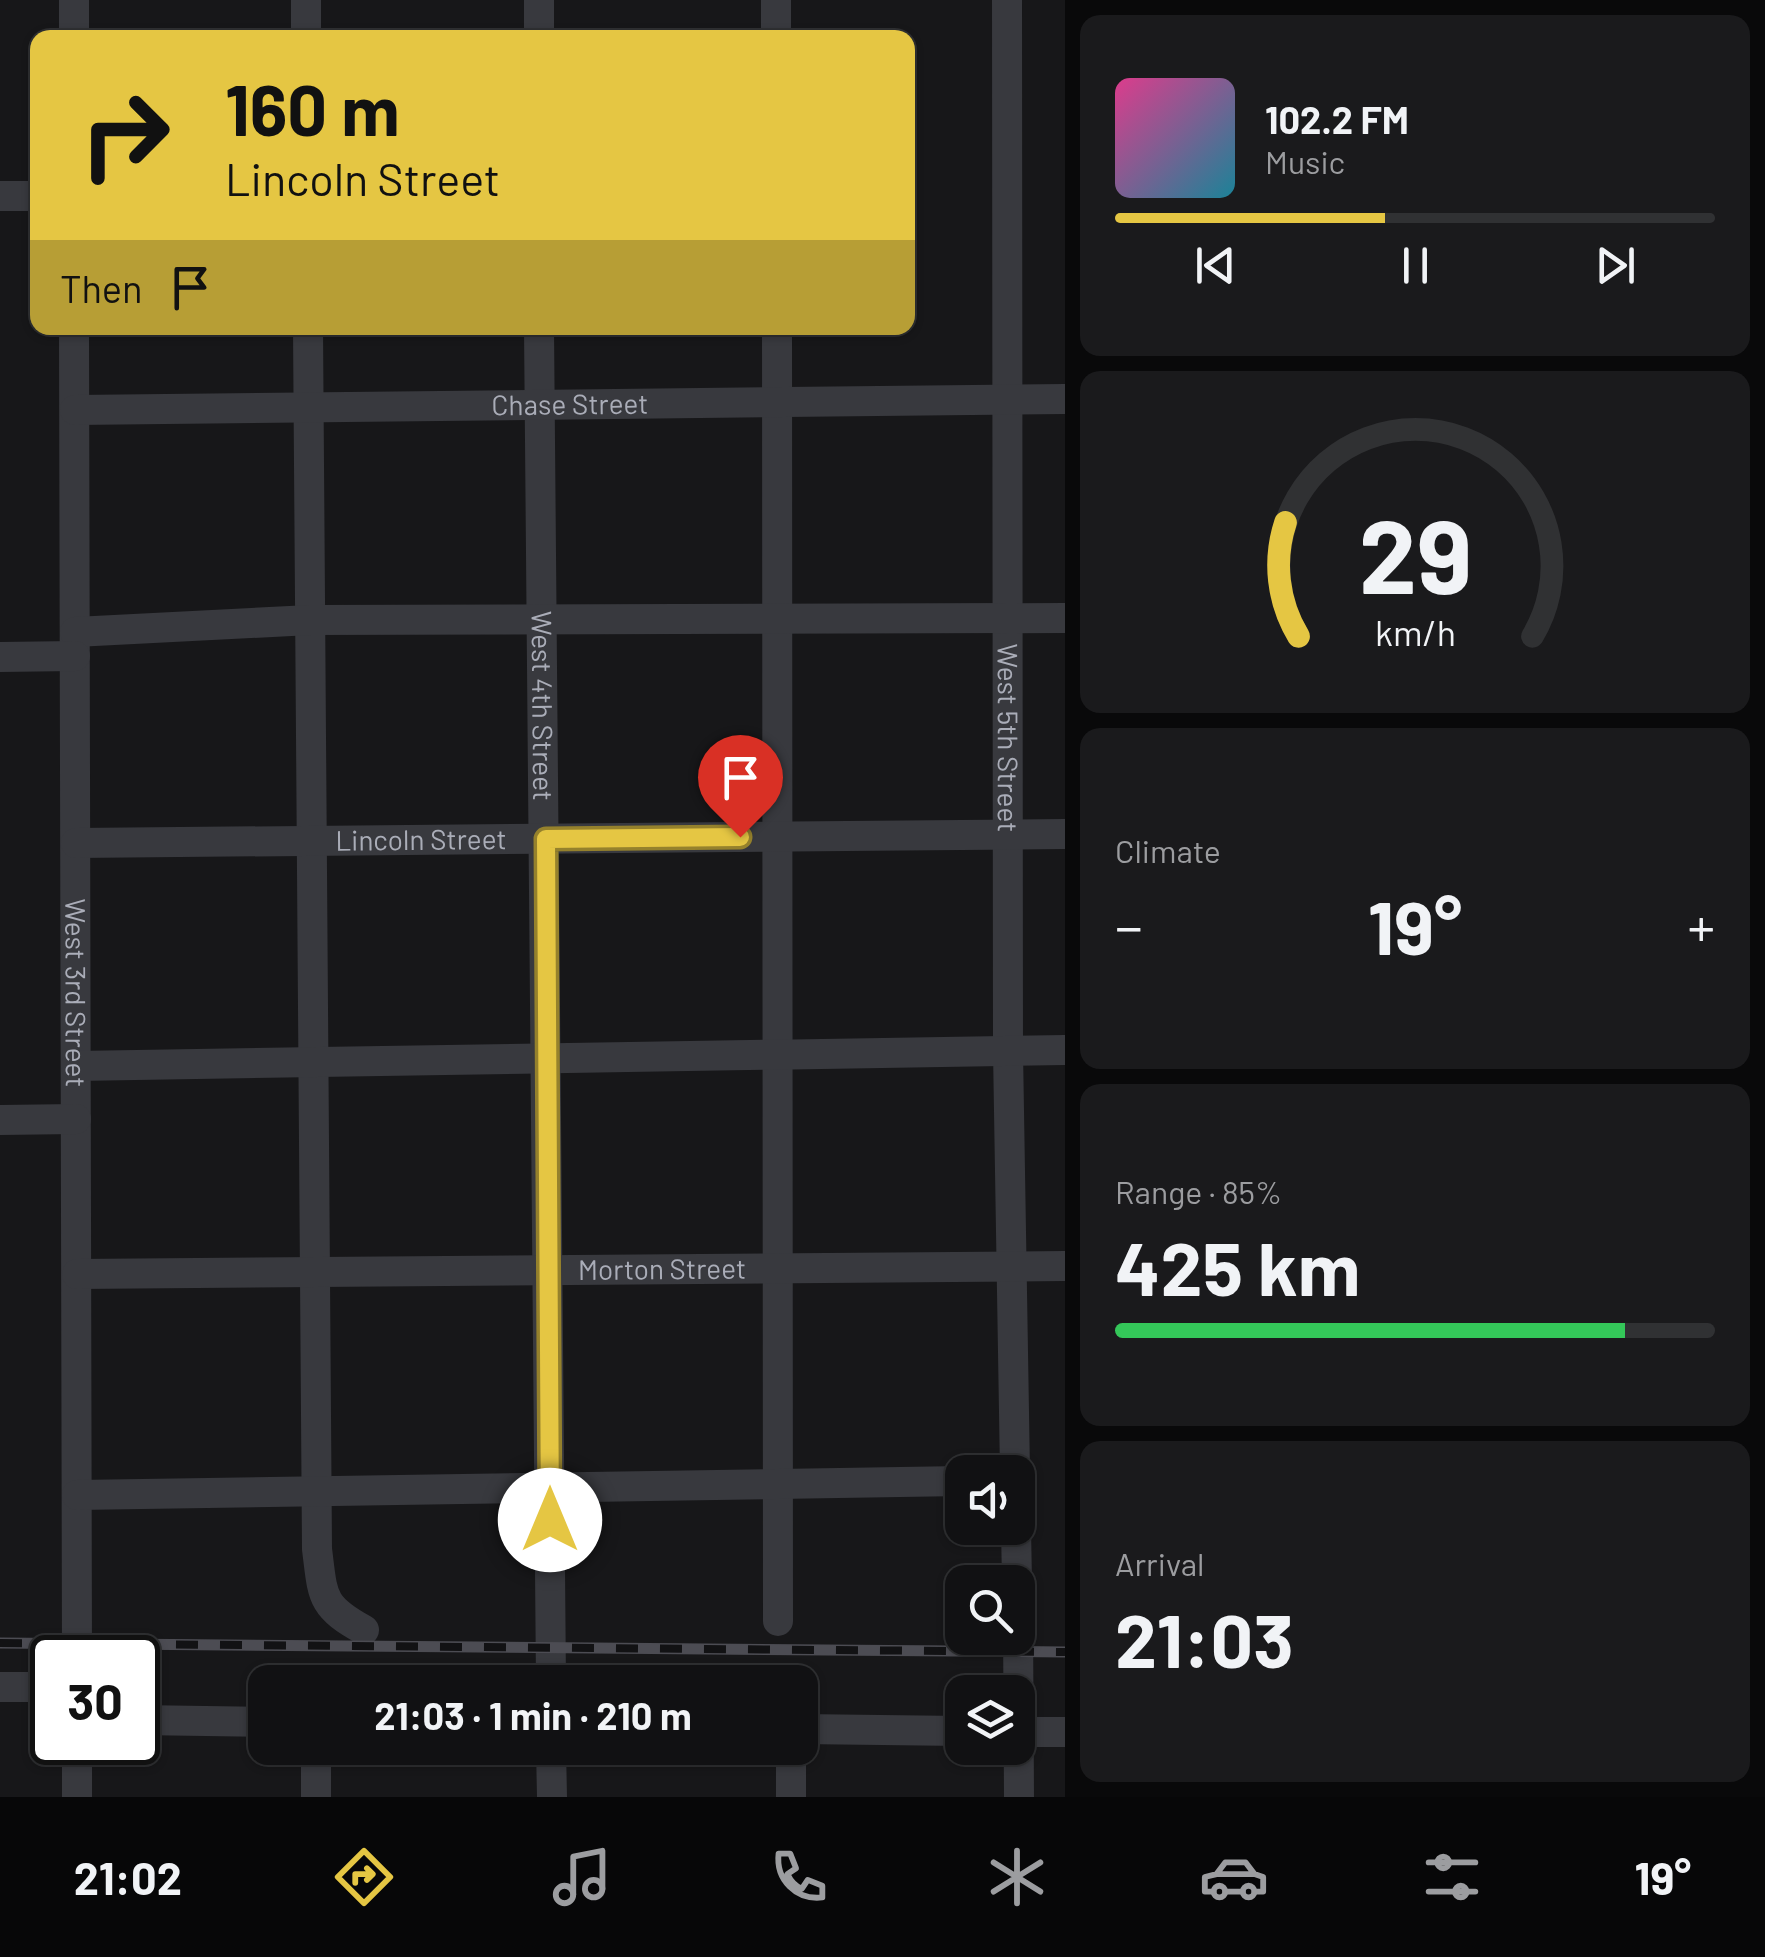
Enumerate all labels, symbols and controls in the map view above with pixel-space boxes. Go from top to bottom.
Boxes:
text: 160 m [225,66,400,150]
icon: right [60,70,190,200]
text: 102.2 FM [1265,96,1409,142]
text: Music [1265,142,1345,180]
text: Lincoln Street [225,151,500,205]
icon: previous [1188,238,1243,293]
icon: pause [1388,238,1443,293]
icon: next [1588,238,1643,293]
icon: arrive [163,260,218,315]
text: Then [60,265,143,311]
street label: Chase Street [491,386,649,421]
text: 29 [1358,490,1472,615]
text: km/h [1375,610,1455,653]
street label: West 4th Street [526,611,561,801]
street label: West 5th Street [992,643,1026,833]
pin [698,735,783,838]
icon: arrive [713,750,768,805]
street label: Lincoln Street [335,821,507,857]
text: Climate [1115,831,1221,869]
text: 19° [1368,880,1462,970]
text: − [1115,892,1143,958]
text: + [1687,892,1715,958]
street label: West 3rd Street [59,898,94,1088]
text: Range · 85% [1115,1172,1282,1210]
text: 425 km [1115,1221,1360,1311]
street label: Morton Street [578,1251,746,1286]
map controls [945,1455,1035,1765]
button: sound [945,1455,1035,1545]
position arrow [498,1468,602,1572]
text: Arrival [1115,1544,1204,1582]
button: search [945,1565,1035,1655]
text: 21:03 [1115,1593,1294,1683]
speed limit sign: 30 [30,1635,160,1765]
button: layers [945,1675,1035,1765]
text: 21:03 · 1 min · 210 m [374,1692,692,1738]
icon: directions [329,1842,399,1912]
icon: music [547,1842,617,1912]
icon: phone [764,1842,834,1912]
icon: climate [982,1842,1052,1912]
icon: car [1199,1842,1269,1912]
icon: filters [1417,1842,1487,1912]
text: 21:02 [74,1850,182,1904]
text: 19° [1634,1850,1691,1904]

